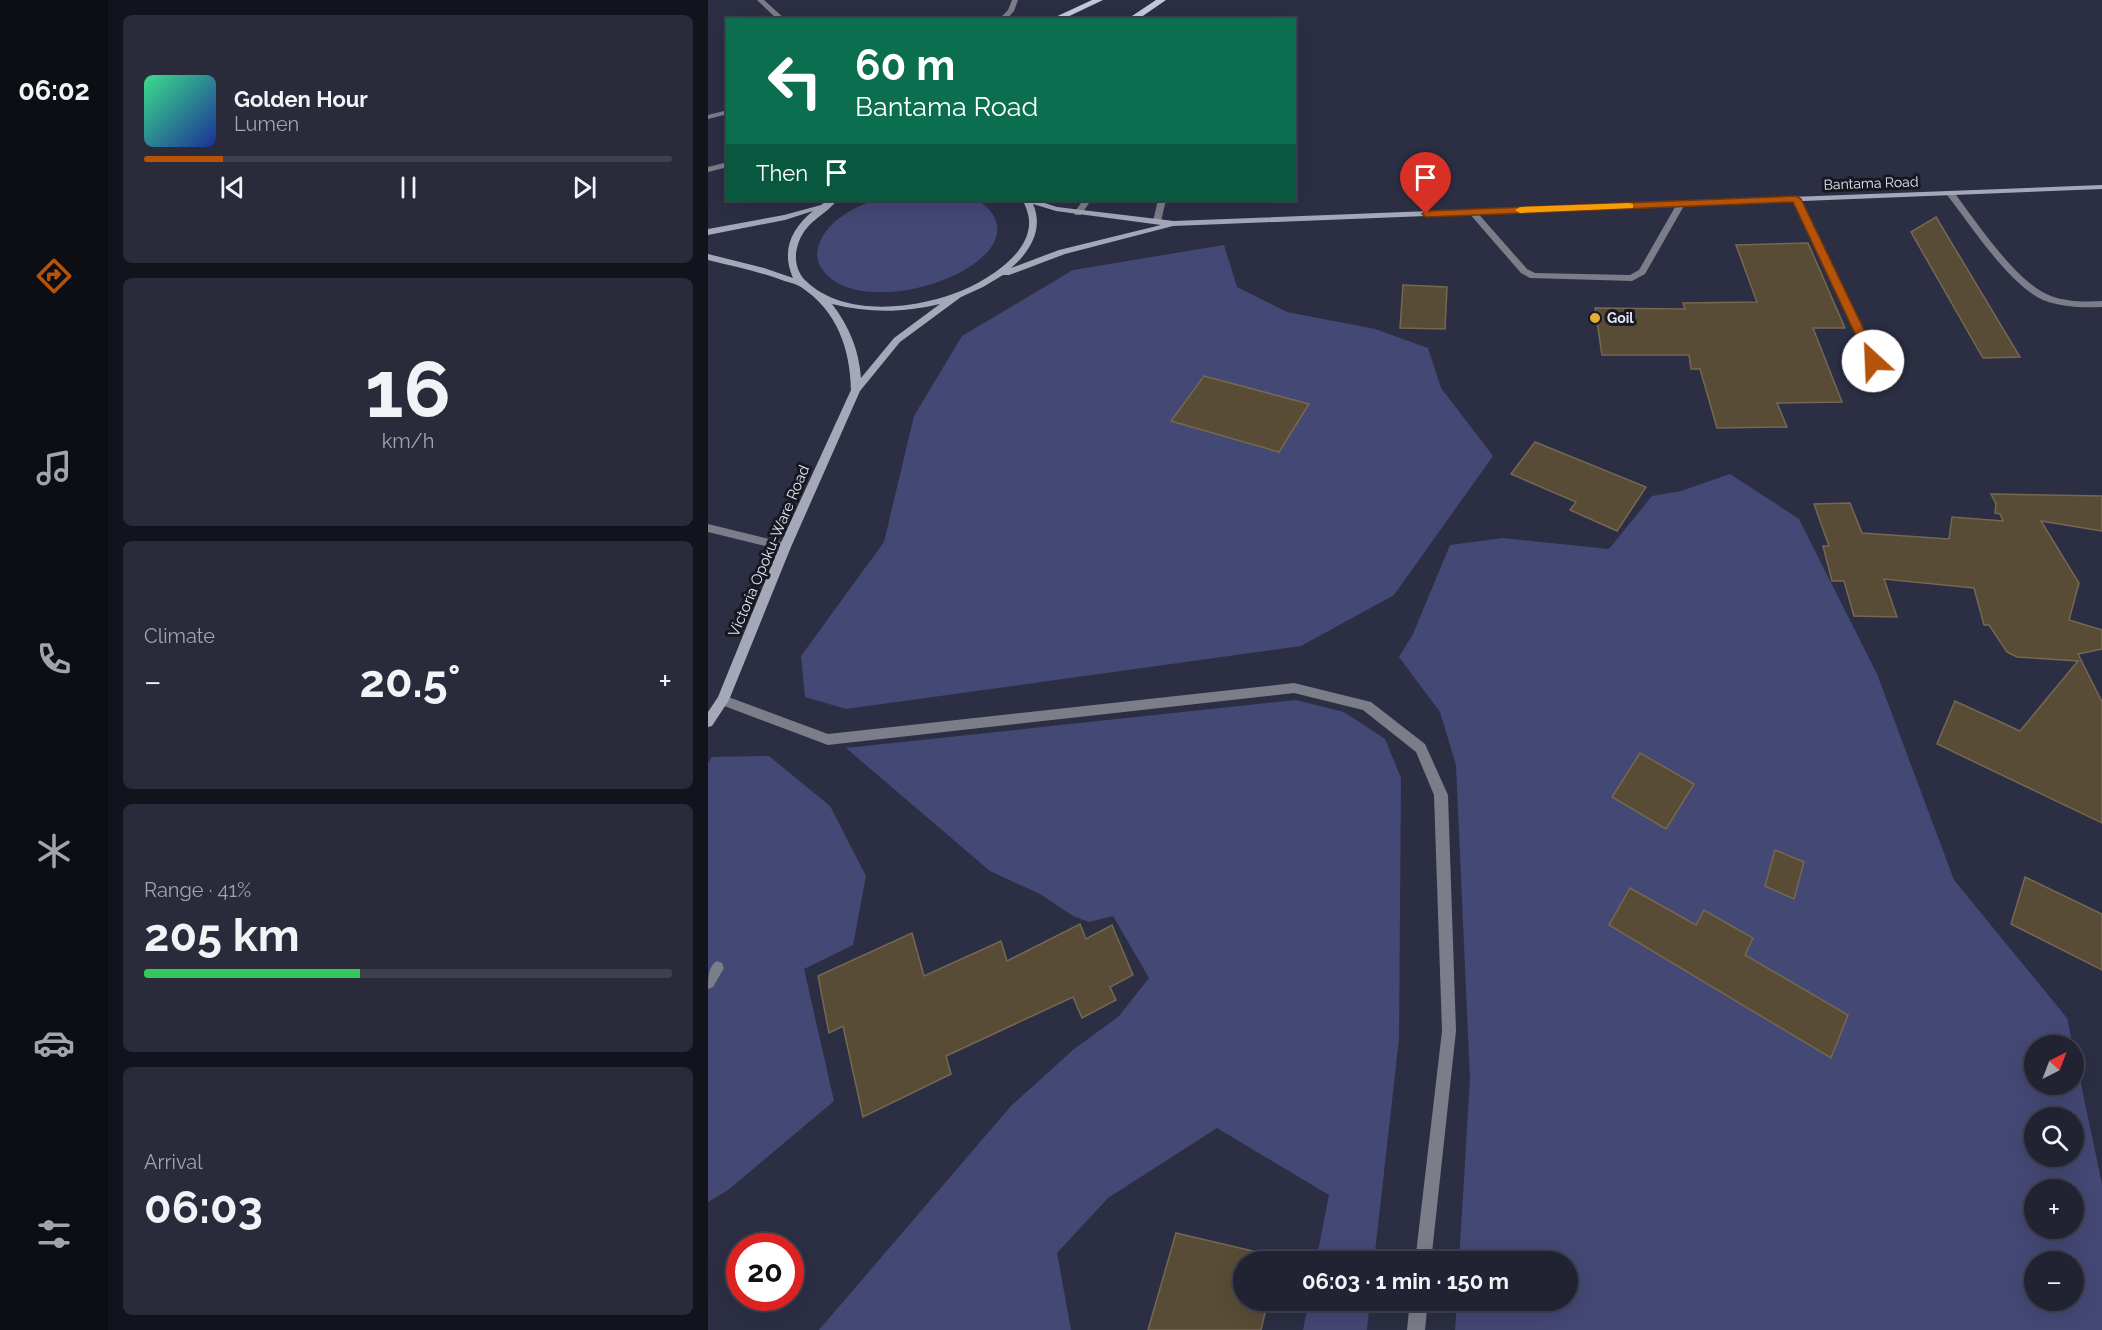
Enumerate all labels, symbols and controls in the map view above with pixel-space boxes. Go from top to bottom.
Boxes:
text: 60 m [855,41,955,90]
icon: left [756,42,834,120]
text: 06:02 [18,75,90,106]
text: Golden Hour [234,86,368,112]
text: Bantama Road [855,91,1038,122]
text: Lumen [234,112,299,136]
pin [1400,152,1451,214]
icon: arrive [820,156,853,189]
text: Then [756,160,808,186]
icon: arrive [1409,161,1442,194]
icon: previous [216,171,249,204]
icon: pause [392,171,425,204]
icon: next [568,171,601,204]
street label: Bantama Road [1823,173,1919,193]
icon: directions [33,255,75,297]
place label: Goil [1607,310,1634,326]
marker: Goil [1588,311,1602,325]
position arrow [1841,329,1905,393]
text: 16 [365,344,451,435]
text: km/h [382,429,434,453]
icon: music [33,447,75,489]
street label: Victoria Opoku-Ware Road [725,462,813,640]
text: Climate [144,624,215,648]
icon: phone [33,638,75,680]
text: 20.5° [360,655,460,708]
text: − [144,662,162,701]
text: + [658,662,672,701]
icon: climate [33,830,75,872]
text: Range · 41% [144,878,251,902]
text: 205 km [144,909,300,962]
icon: car [33,1022,75,1064]
north arrow [2024,1035,2084,1095]
map controls [2024,1035,2084,1311]
button: search [2024,1107,2084,1167]
text: Arrival [144,1150,203,1174]
button: + [2024,1179,2084,1239]
text: 06:03 [144,1181,263,1234]
icon: filters [33,1213,75,1255]
speed limit sign: 20 [726,1233,804,1311]
button: − [2024,1251,2084,1311]
text: 06:03 · 1 min · 150 m [1302,1268,1509,1294]

